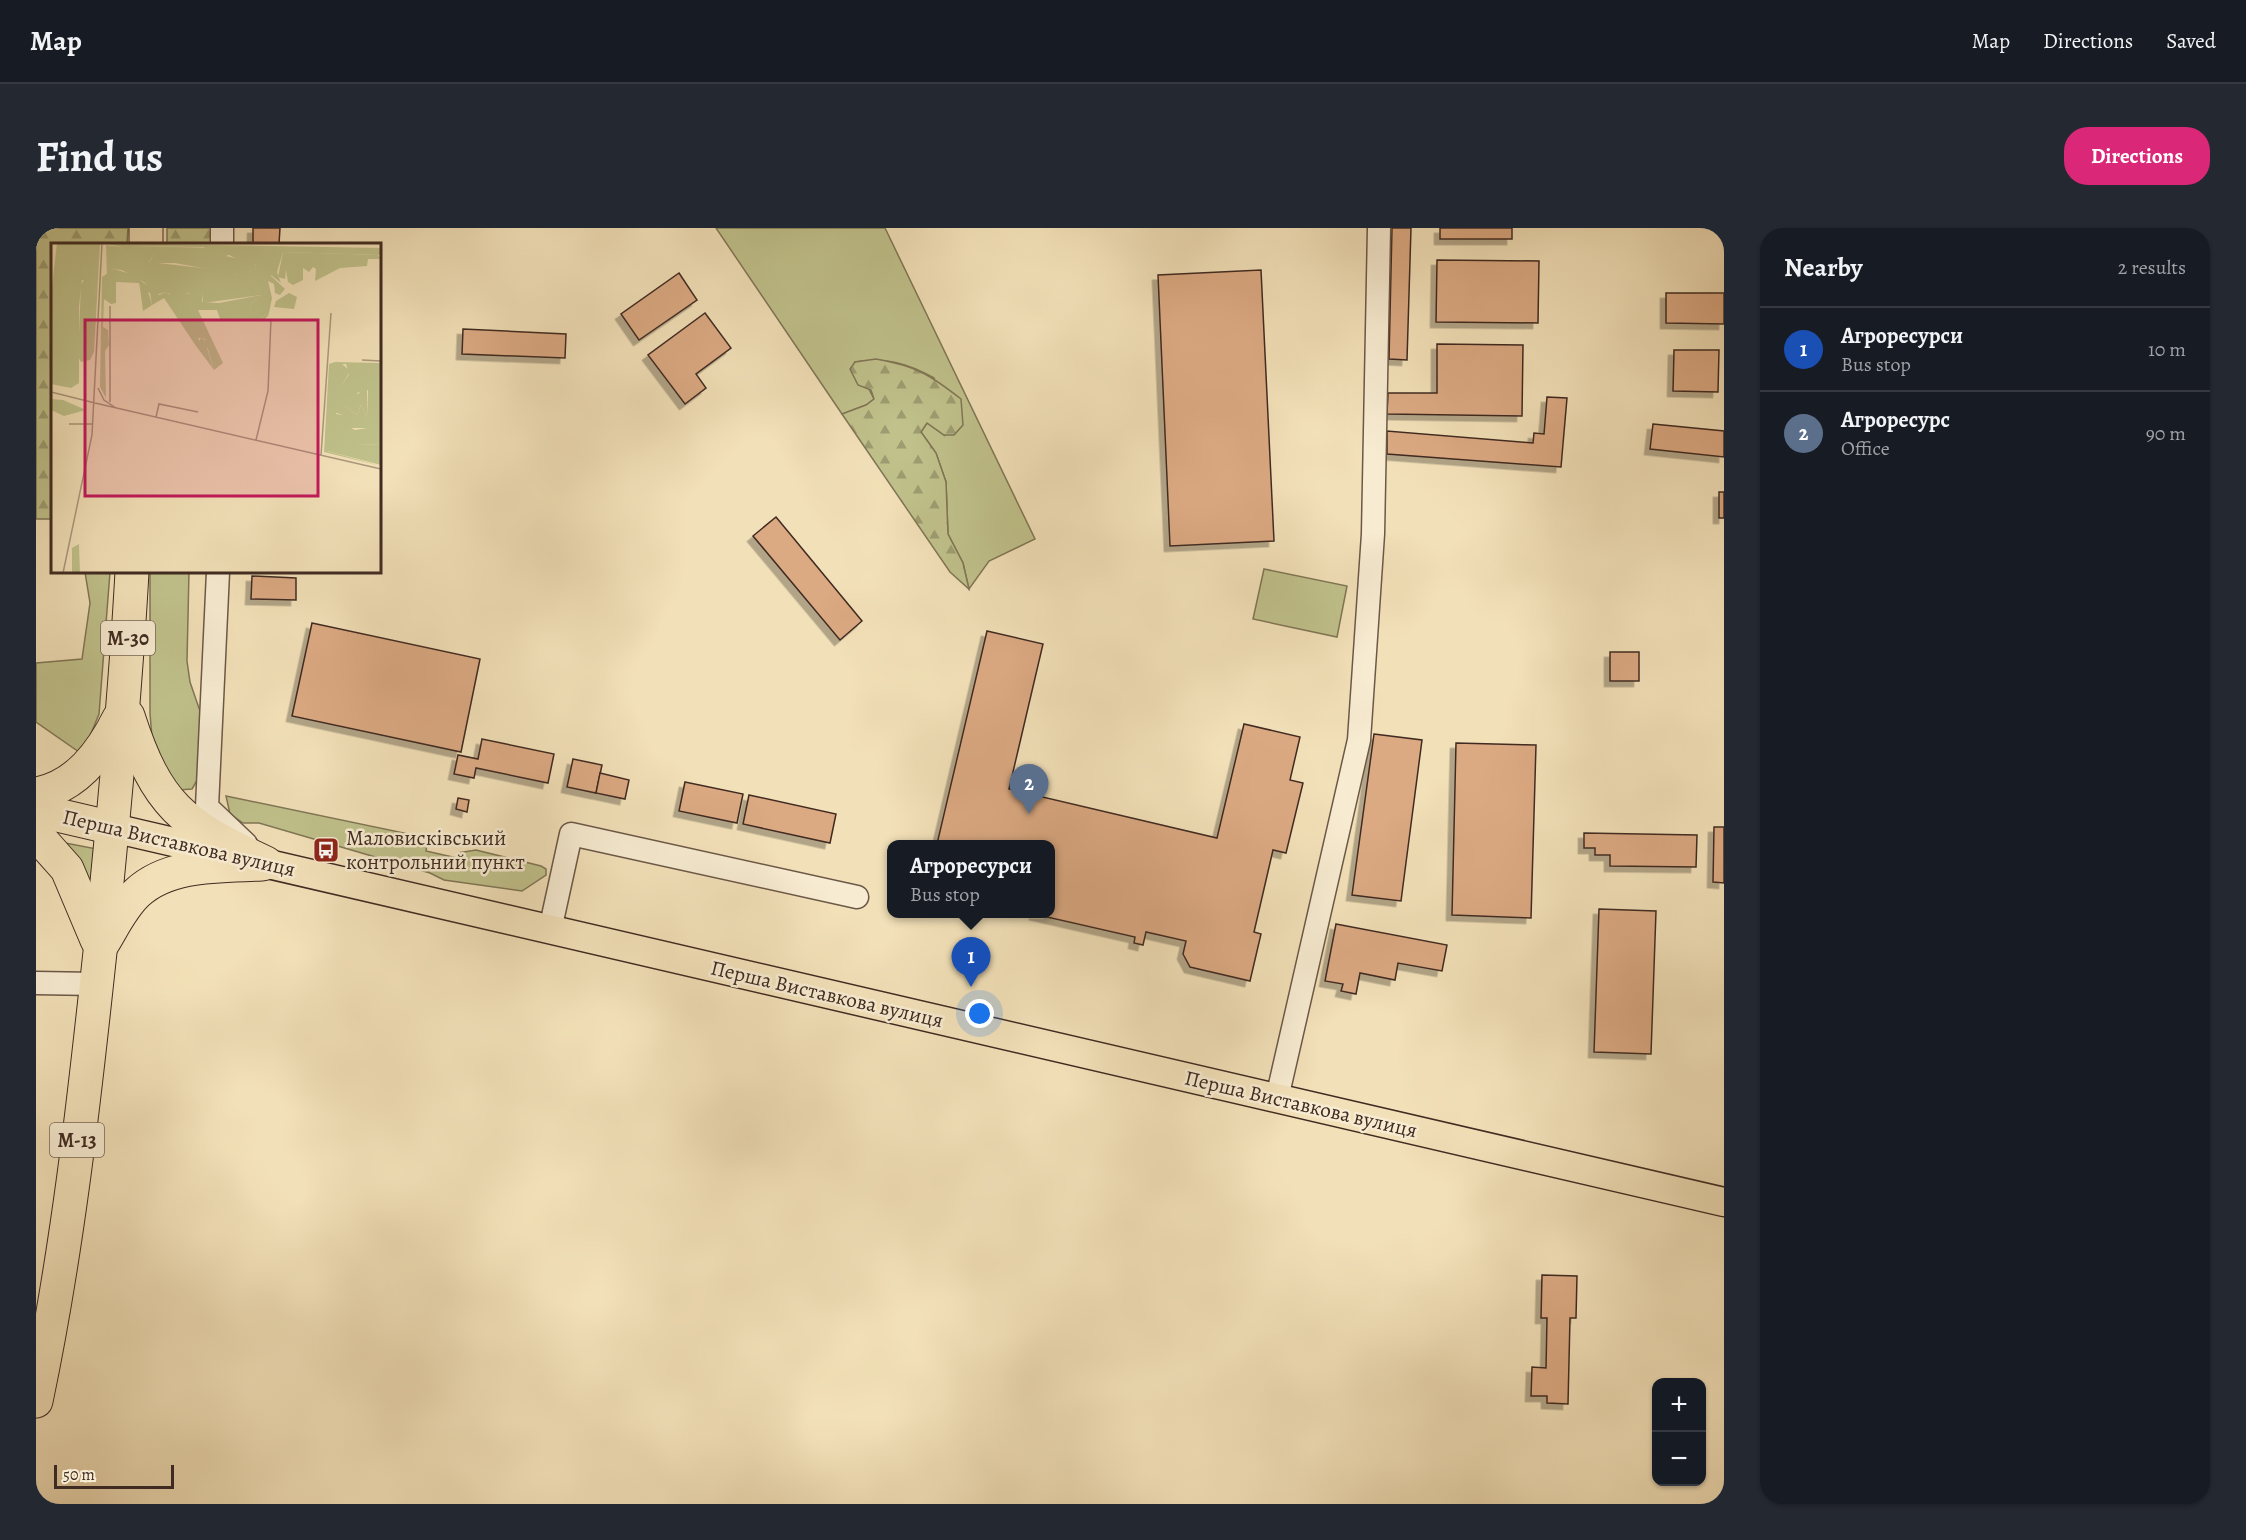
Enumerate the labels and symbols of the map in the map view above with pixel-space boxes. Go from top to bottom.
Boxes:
inset map [51,243,381,573]
road number: М-30 [101,621,155,655]
pin: 2 [1010,764,1048,814]
street label: Перша Виставкова вулиця [60,803,298,883]
place label: Маловисківський контрольний пункт [346,824,525,876]
bus stop icon: Маловисківський контрольний пункт [311,835,341,865]
pin: 1 [952,938,990,987]
street label: Перша Виставкова вулиця [708,954,946,1034]
your location [965,999,994,1028]
street label: Перша Виставкова вулиця [1182,1064,1420,1144]
road number: М-13 [50,1123,104,1157]
scale bar [54,1462,174,1490]

